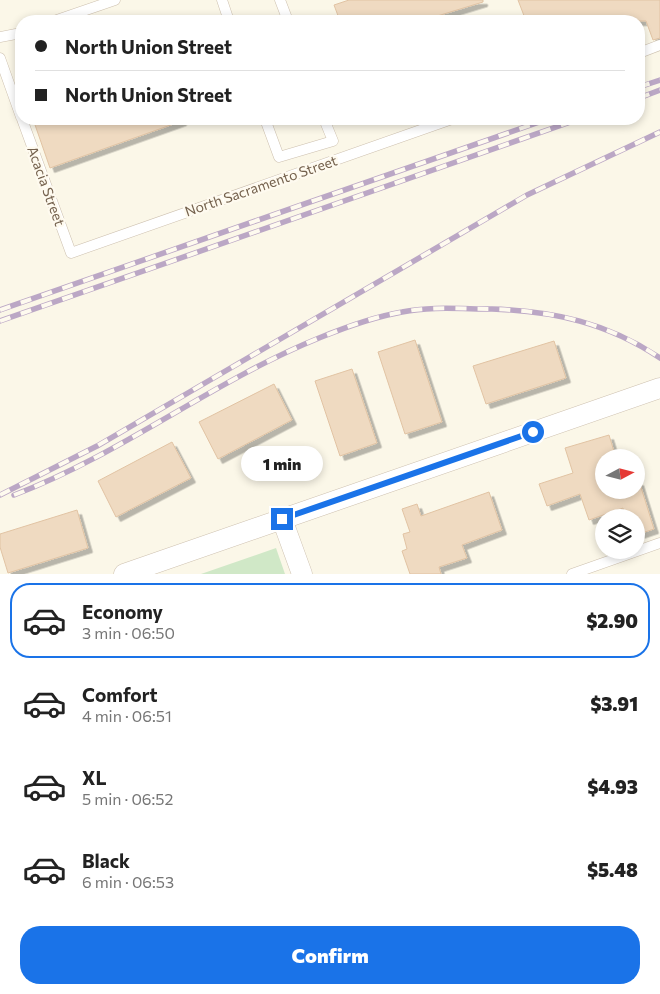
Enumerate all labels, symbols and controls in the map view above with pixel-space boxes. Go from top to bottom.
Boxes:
text: North Union Street [65,35,232,58]
text: North Union Street [65,83,232,106]
street label: Acacia Street [24,144,69,228]
street label: North Sacramento Street [182,151,340,220]
route start [522,421,544,443]
callout: 1 min [241,446,323,482]
north arrow [595,449,645,499]
map controls [595,449,645,559]
text: 1 min [263,454,301,473]
route end [271,508,293,530]
button: layers [595,509,645,559]
icon: car [22,598,67,643]
text: Economy [82,600,163,623]
text: $2.90 [586,609,638,632]
text: 3 min · 06:50 [82,623,175,642]
icon: car [22,681,67,726]
text: Comfort [82,683,158,706]
text: $3.91 [590,692,638,715]
text: 4 min · 06:51 [82,706,172,725]
icon: car [22,764,67,809]
text: XL [82,766,107,789]
text: $4.93 [587,775,638,798]
text: 5 min · 06:52 [82,789,173,808]
icon: car [22,847,67,892]
text: Black [82,849,130,872]
text: $5.48 [587,858,638,881]
text: 6 min · 06:53 [82,872,174,891]
button: Confirm [20,926,640,984]

